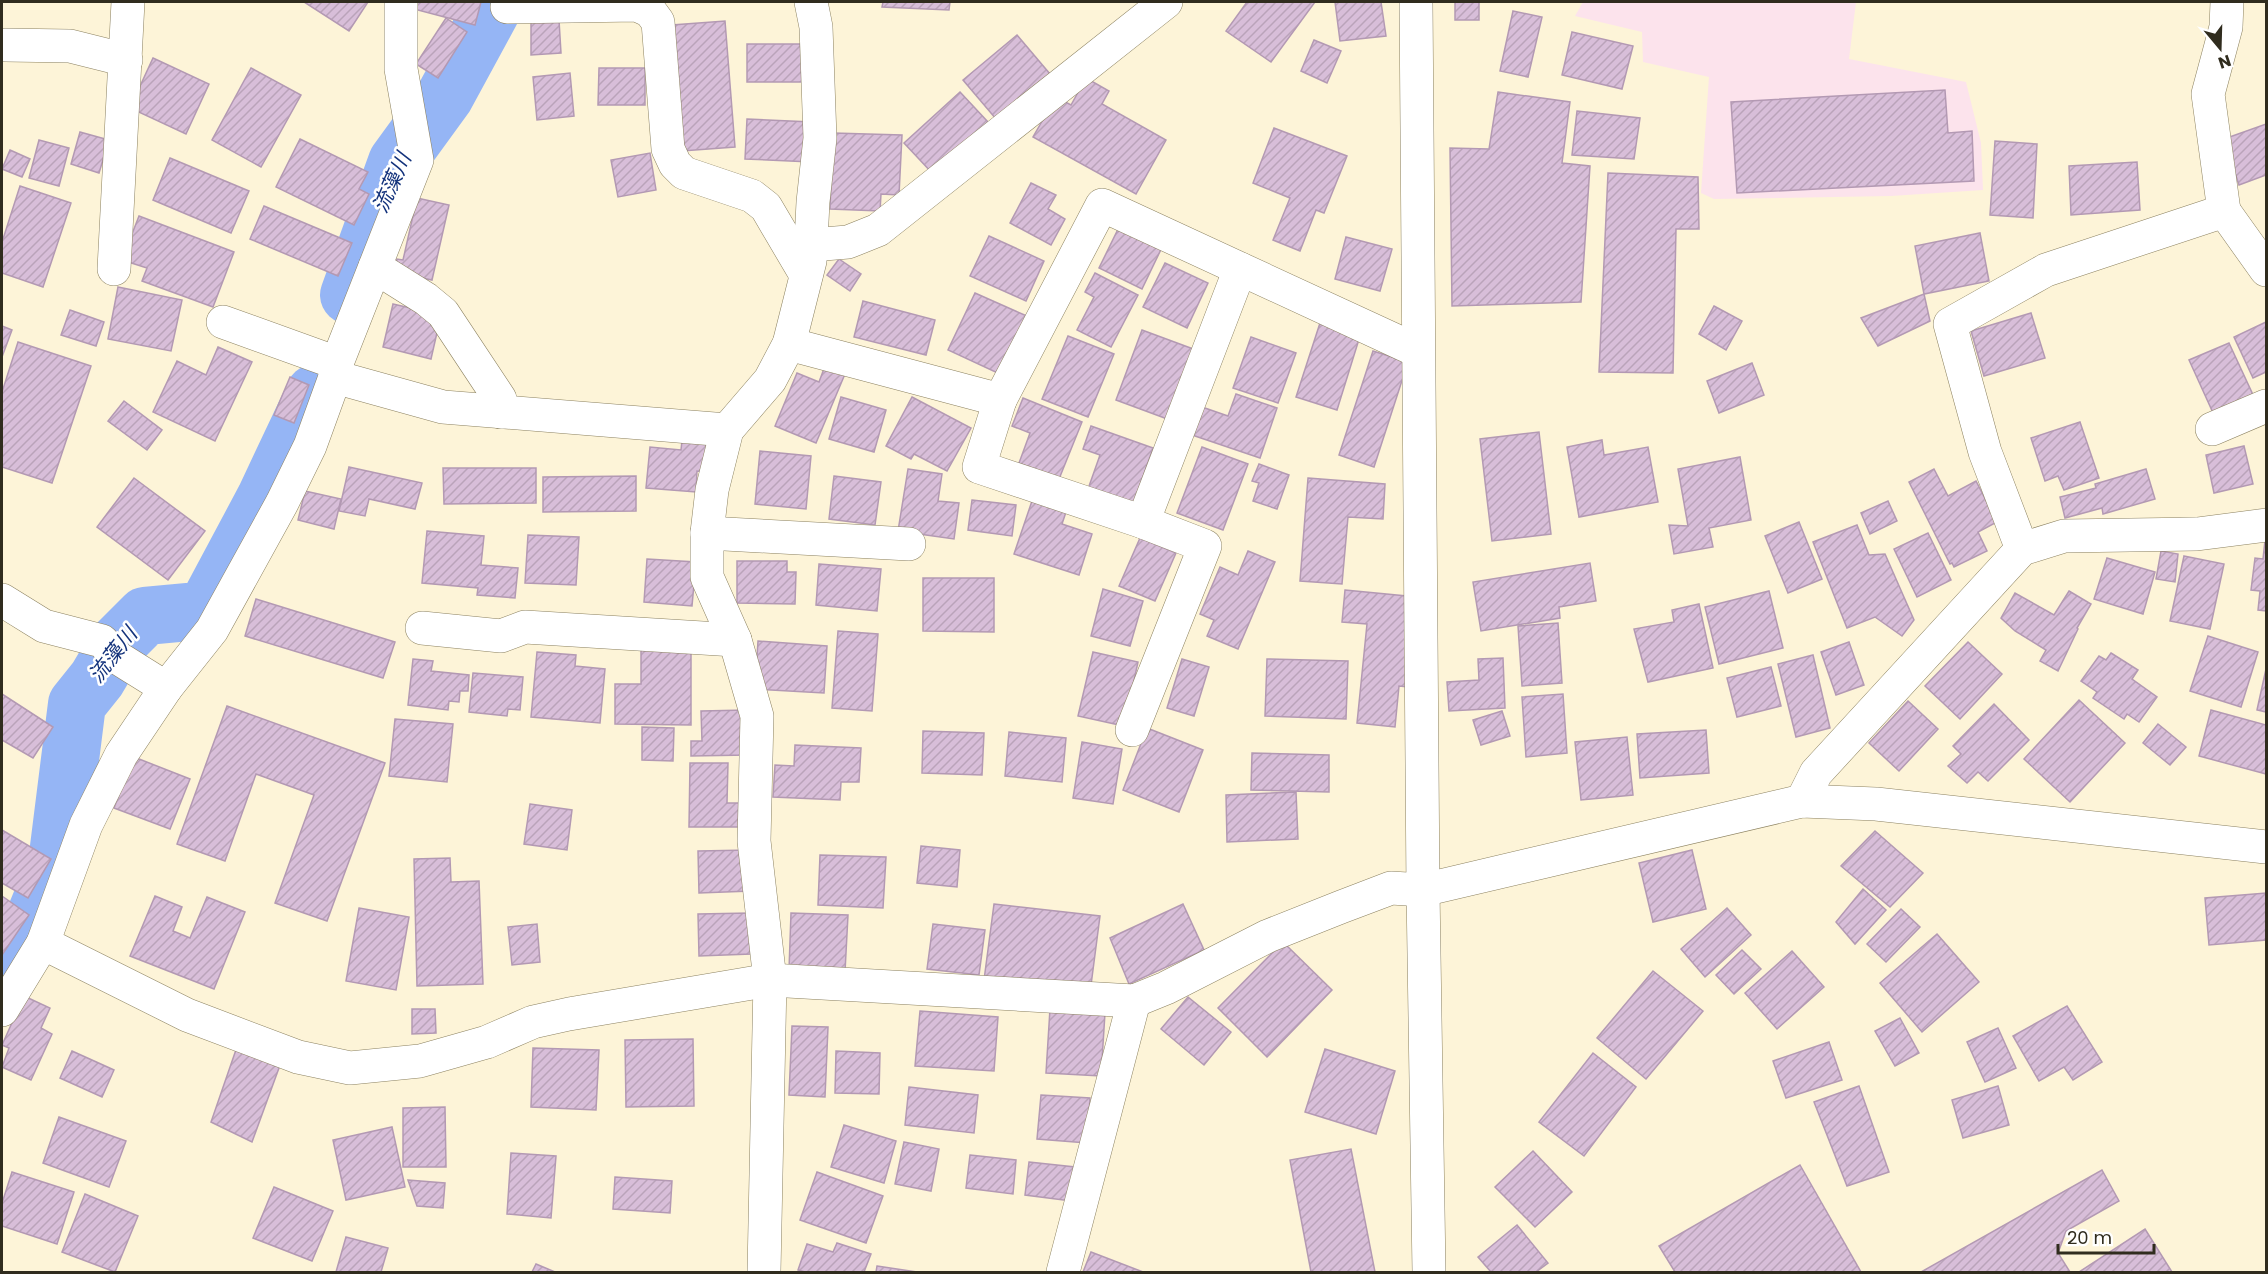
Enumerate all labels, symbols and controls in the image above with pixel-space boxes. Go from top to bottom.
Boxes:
north arrow [2190,18,2250,78]
text: N [2215,49,2234,75]
water label: 流藻川 [365,146,418,217]
water label: 流藻川 [82,619,145,688]
scale bar [2058,1217,2154,1255]
text: 20 m [2067,1225,2112,1250]

